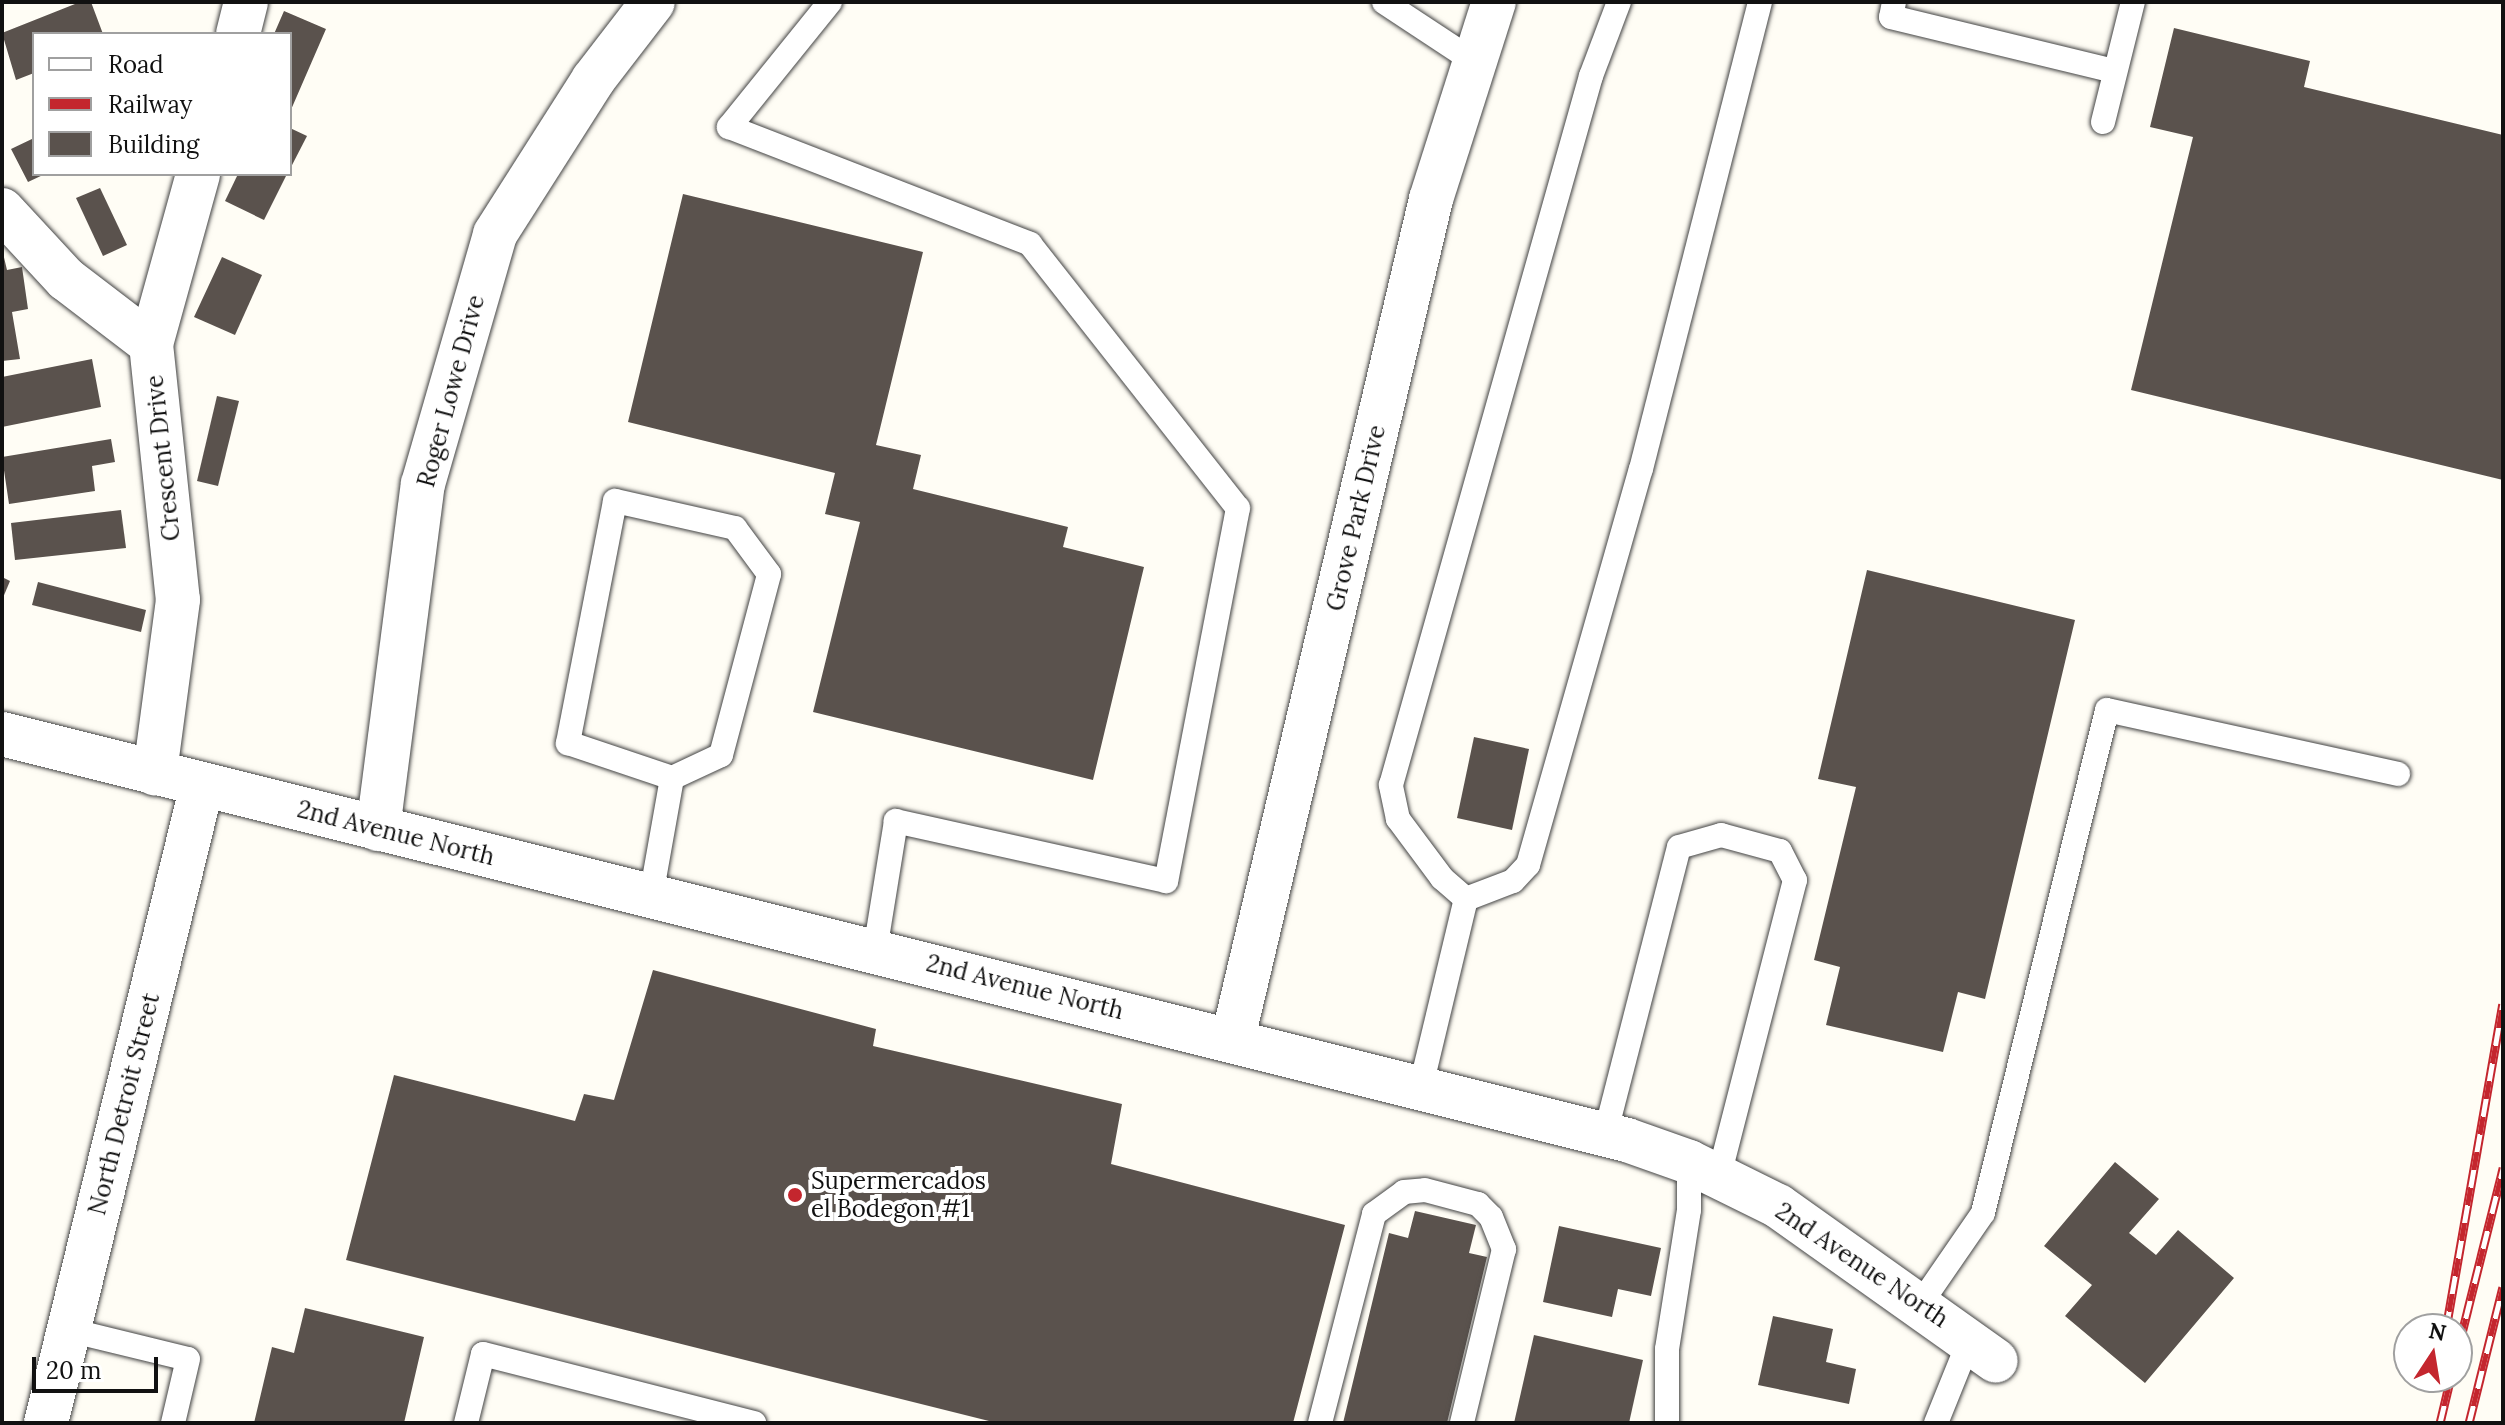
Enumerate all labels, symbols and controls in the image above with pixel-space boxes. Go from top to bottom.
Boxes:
legend [32,32,292,176]
text: Road [108,49,164,80]
text: Railway [108,89,192,120]
text: Building [108,129,199,160]
street label: Roger Lowe Drive [411,292,491,490]
street label: Crescent Drive [140,374,186,542]
street label: Grove Park Drive [1321,422,1391,614]
street label: 2nd Avenue North [294,795,498,871]
street label: 2nd Avenue North [923,949,1127,1025]
street label: North Detroit Street [82,990,166,1218]
place label: Supermercados el Bodegon #1 [811,1167,986,1223]
marker: Supermercados el Bodegon #1 [786,1186,804,1204]
street label: 2nd Avenue North [1770,1197,1954,1333]
north arrow [2393,1313,2473,1393]
text: N [2426,1316,2449,1347]
scale bar [36,1341,162,1391]
text: 20 m [46,1355,102,1386]

